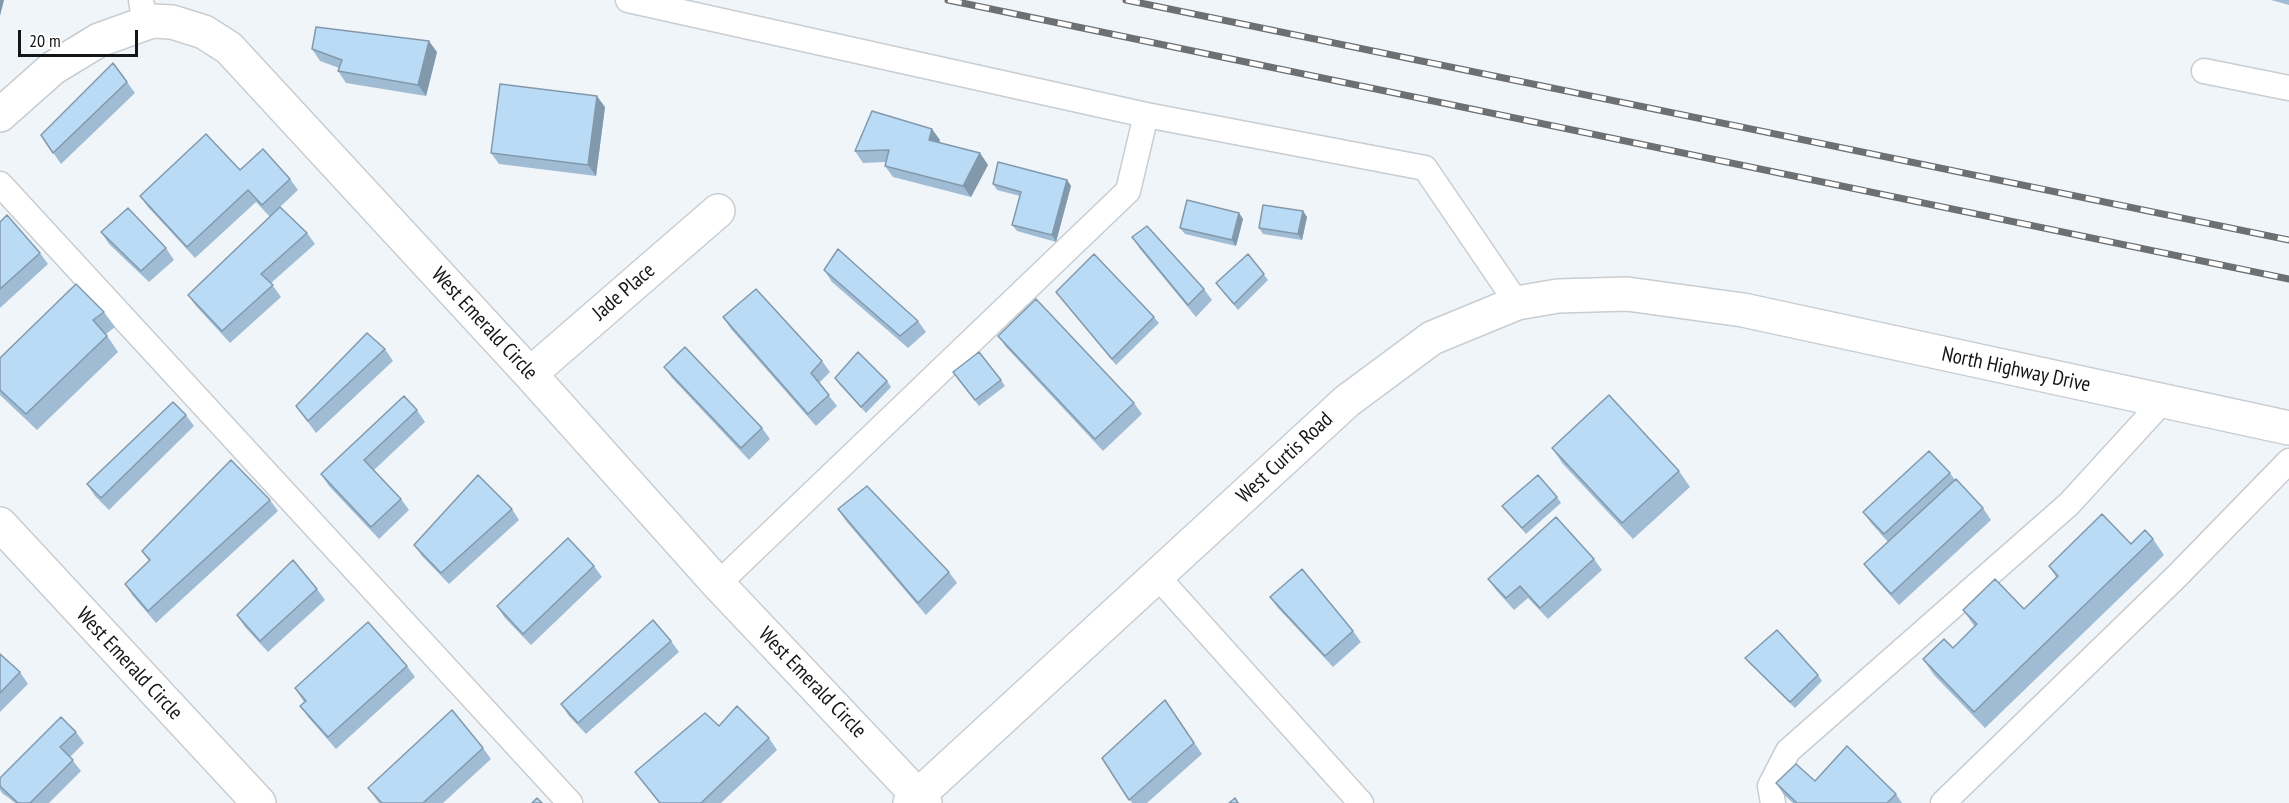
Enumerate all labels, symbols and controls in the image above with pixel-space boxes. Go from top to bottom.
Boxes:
scale bar [21,18,141,56]
text: 20 m [29,29,61,52]
street label: Jade Place [588,258,660,326]
street label: West Emerald Circle [426,263,542,385]
street label: North Highway Drive [1939,342,2093,398]
street label: West Curtis Road [1232,407,1338,509]
street label: West Emerald Circle [71,603,187,725]
street label: West Emerald Circle [753,622,871,744]

